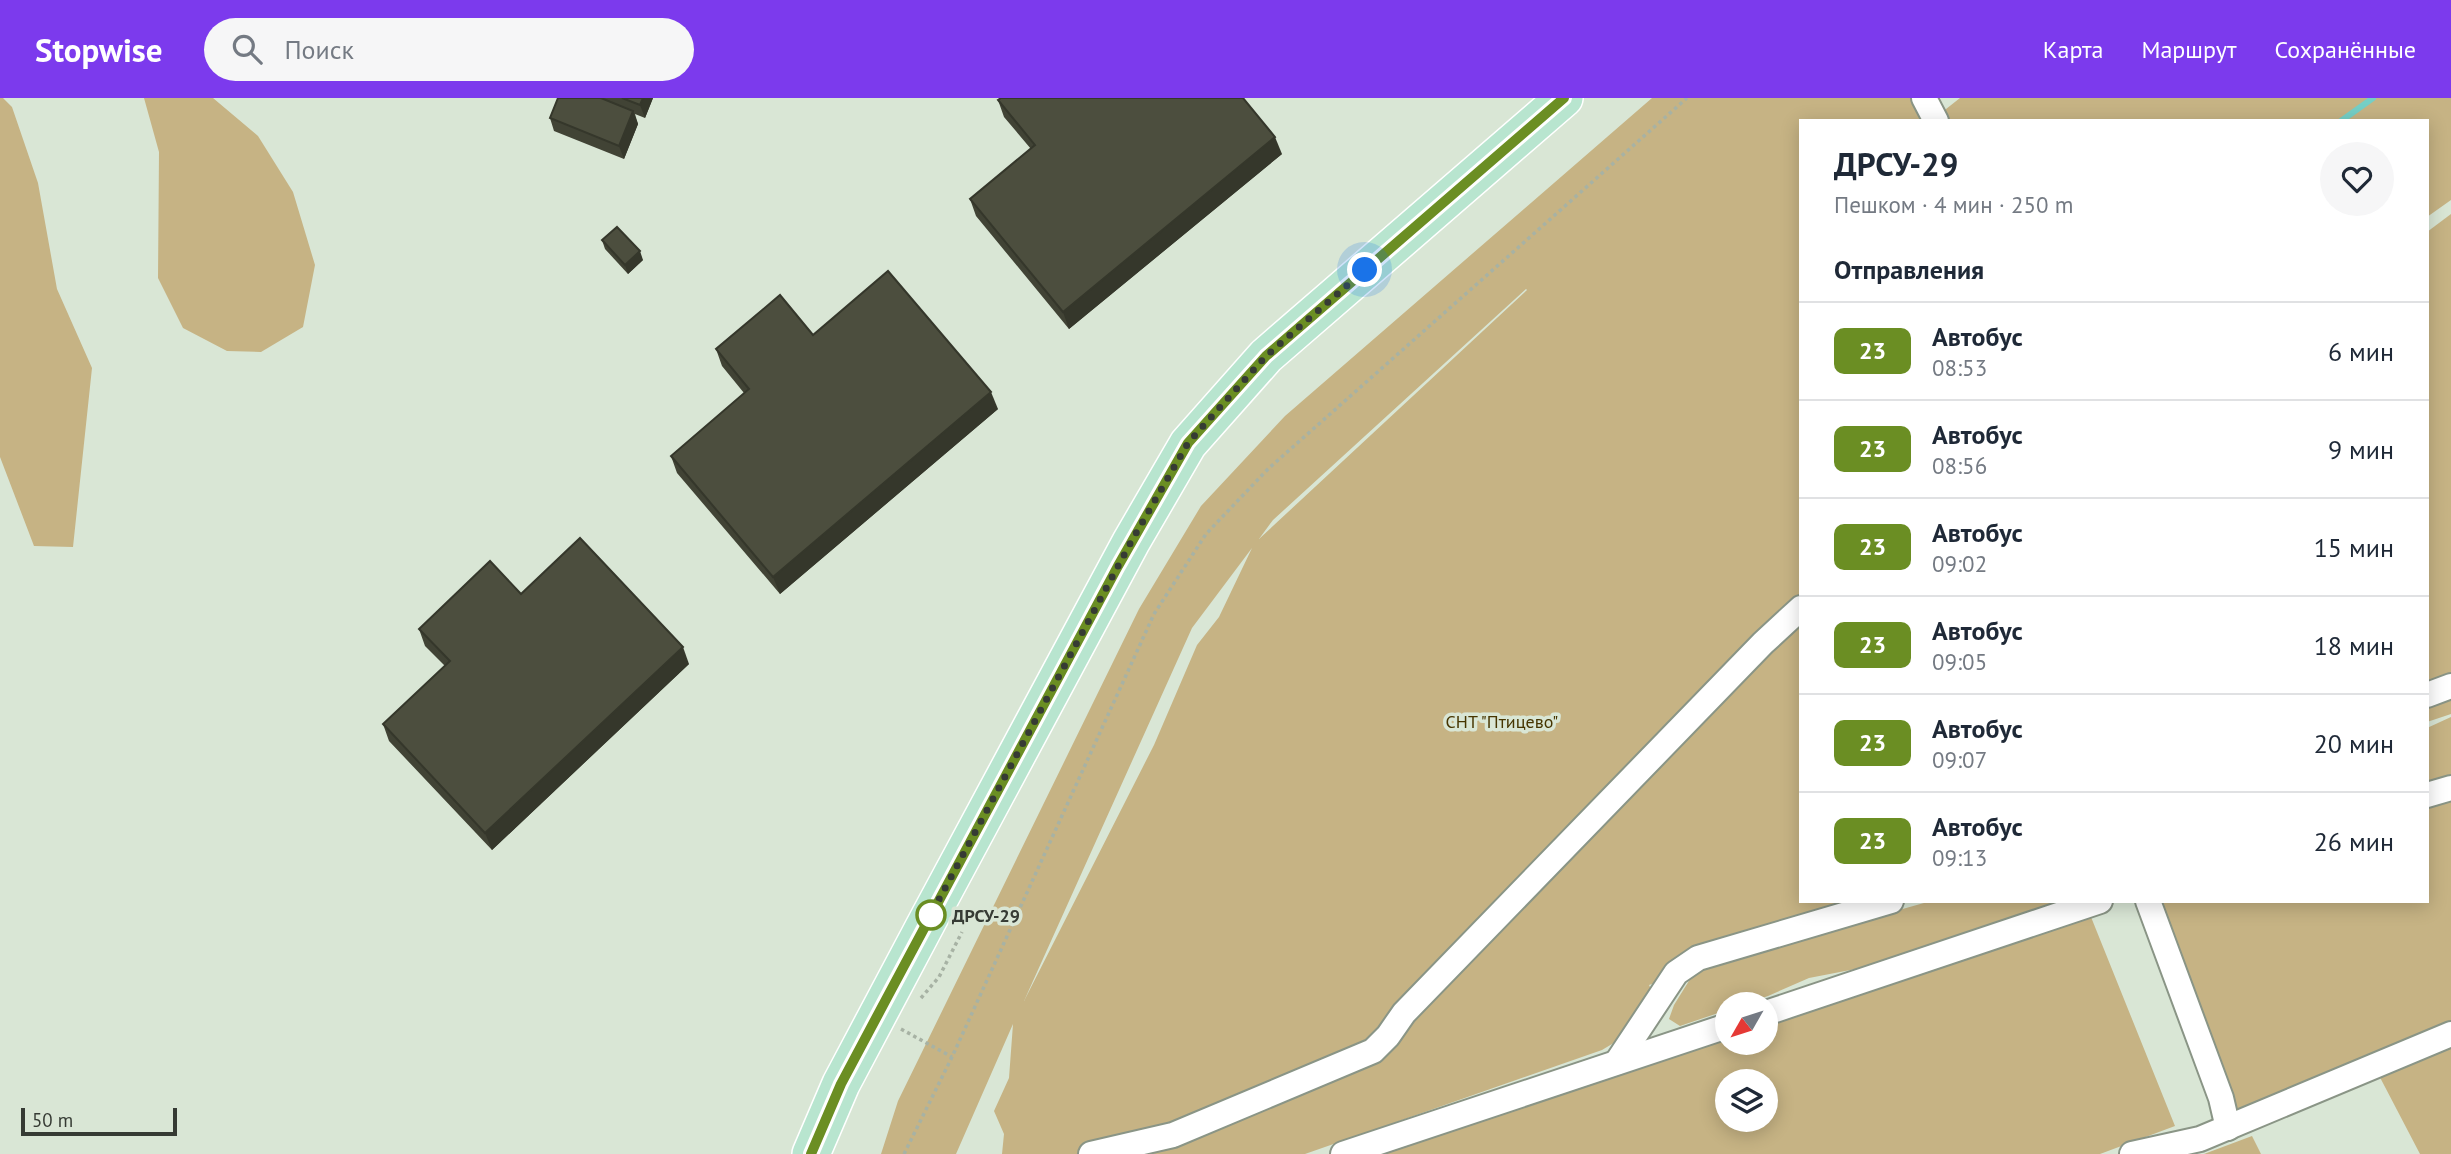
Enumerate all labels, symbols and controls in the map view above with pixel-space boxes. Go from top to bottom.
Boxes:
search box [204,18,694,81]
text: Stopwise [35,28,162,71]
icon: search [228,30,266,68]
text: Поиск [284,33,354,66]
text: Карта [2043,34,2103,65]
text: Маршрут [2141,34,2236,65]
text: Сохранённые [2274,34,2416,65]
text: ДРСУ-29 [1834,142,1959,185]
button: heart [2320,142,2394,216]
text: Пешком · 4 мин · 250 m [1834,190,2073,219]
your location [1347,252,1382,287]
text: Отправления [1834,253,1984,286]
text: Автобус [1932,320,2023,353]
text: 23 [1859,335,1886,366]
text: 6 мин [2328,335,2394,368]
text: 08:53 [1932,353,1987,382]
text: Автобус [1932,418,2023,451]
text: 23 [1859,433,1886,464]
text: 9 мин [2328,433,2394,466]
text: 08:56 [1932,451,1987,480]
text: Автобус [1932,516,2023,549]
text: 23 [1859,531,1886,562]
text: 15 мин [2314,531,2394,564]
text: 09:02 [1932,549,1987,578]
text: Автобус [1932,614,2023,647]
text: 23 [1859,629,1886,660]
text: 18 мин [2314,629,2394,662]
text: 09:05 [1932,647,1987,676]
park label: СНТ "Птицево" [1446,710,1558,733]
text: Автобус [1932,712,2023,745]
text: 23 [1859,727,1886,758]
text: 20 мин [2314,727,2394,760]
text: 09:07 [1932,745,1987,774]
text: Автобус [1932,810,2023,843]
text: 23 [1859,825,1886,856]
text: 26 мин [2314,825,2394,858]
text: 09:13 [1932,843,1987,872]
marker: ДРСУ-29 [916,900,946,930]
place label: ДРСУ-29 [952,904,1020,927]
north arrow [1715,992,1778,1055]
map controls [1715,992,1778,1132]
button: layers [1715,1069,1778,1132]
scale bar [21,1105,177,1137]
text: 50 m [32,1108,73,1132]

